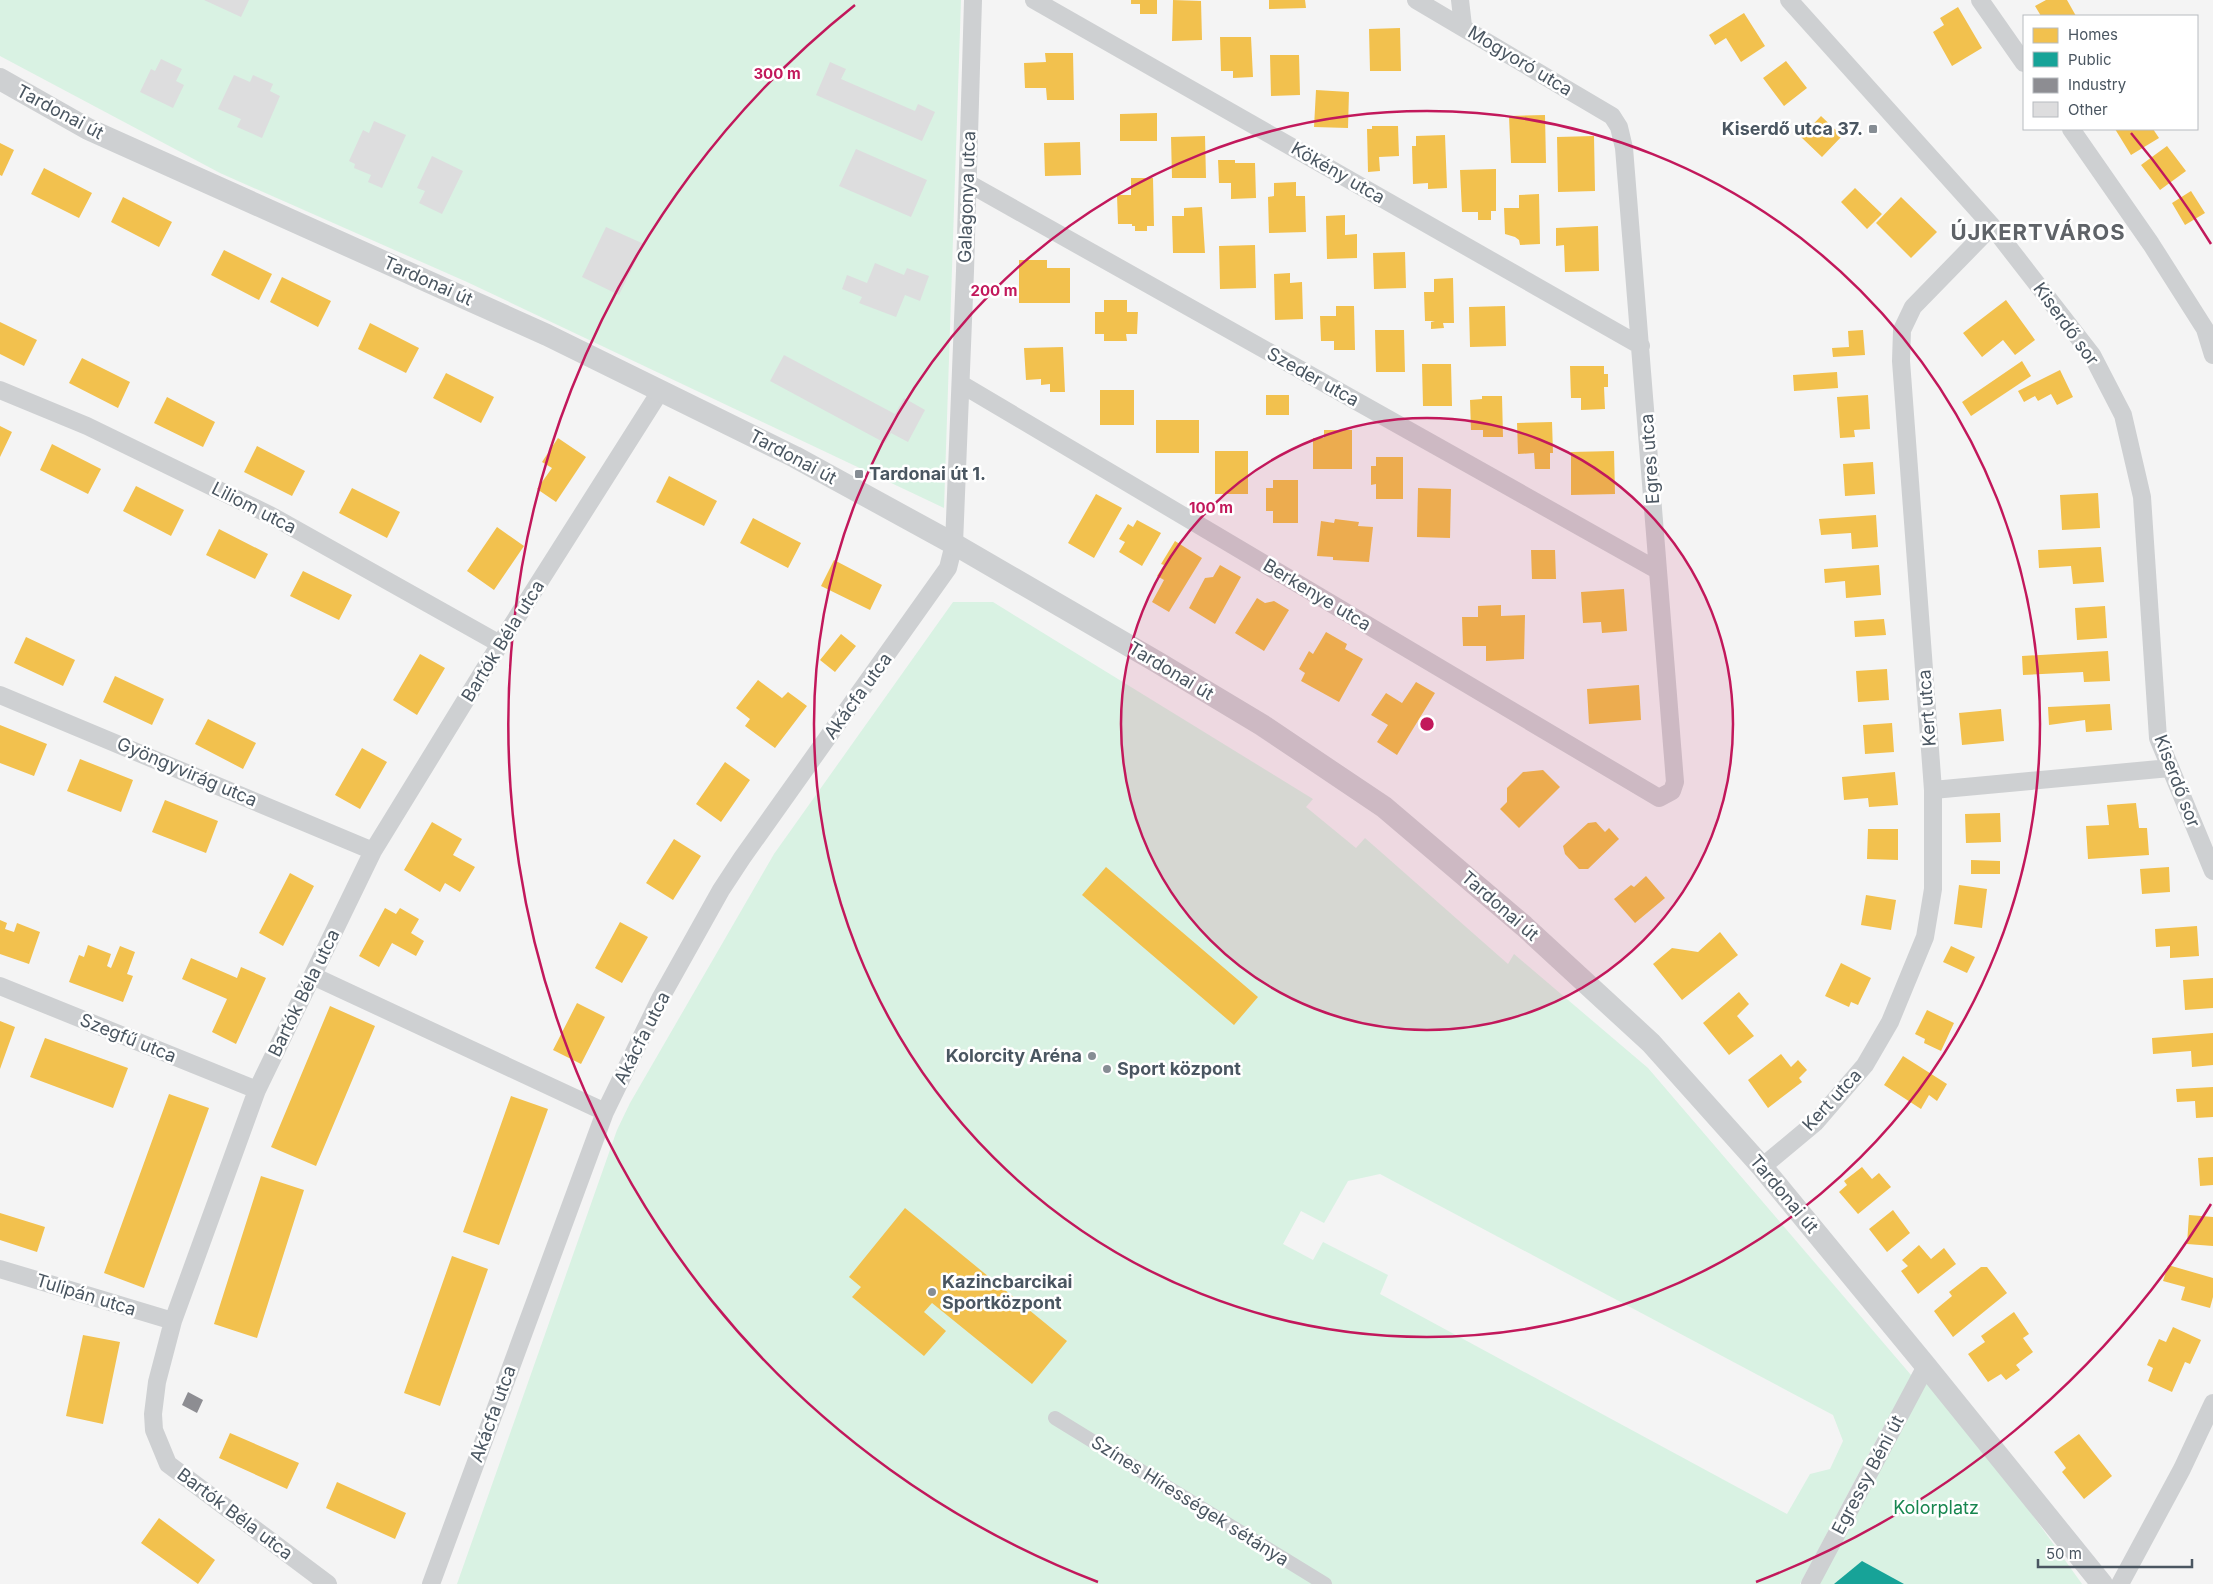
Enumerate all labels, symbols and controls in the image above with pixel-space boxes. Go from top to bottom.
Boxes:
legend [2023,15,2198,130]
street label: Mogyoró utca [1464,21,1576,100]
text: Homes [2068,25,2118,44]
text: Public [2068,50,2111,69]
text: 300 m [753,64,801,83]
text: Industry [2068,75,2127,94]
street label: Tardonai út [13,80,107,143]
text: Other [2068,100,2108,119]
place label: Kiserdő utca 37. [1722,118,1863,139]
marker: Kiserdő utca 37. [1867,123,1879,135]
street label: Galagonya utca [954,130,979,263]
street label: Kökény utca [1288,137,1389,208]
district label: ÚJKERTVÁROS [1950,219,2126,245]
street label: Tardonai út [380,252,476,310]
street label: Kiserdő sor [2029,278,2104,369]
text: 200 m [971,281,1017,300]
street label: Szeder utca [1264,343,1363,410]
street label: Egres utca [1636,413,1663,505]
street label: Tardonai út [746,425,840,488]
place label: Tardonai út 1. [869,463,986,484]
marker: Tardonai út 1. [853,468,865,480]
street label: Liliom utca [209,477,300,538]
text: 100 m [1189,498,1233,517]
street label: Berkenye utca [1260,554,1375,635]
street label: Bartók Béla utca [457,576,548,705]
street label: Tardonai út [1125,637,1218,704]
street label: Akácfa utca [819,649,896,743]
street label: Kert utca [1913,669,1940,747]
centre of rings [1418,715,1436,733]
street label: Kiserdő sor [2150,732,2205,830]
street label: Gyöngyvirág utca [114,733,260,811]
street label: Tardonai út [1457,866,1543,945]
street label: Bartók Béla utca [264,926,343,1060]
street label: Akácfa utca [609,988,674,1088]
street label: Szegfű utca [77,1009,179,1066]
place label: Kolorcity Aréna [946,1045,1082,1066]
marker: Kolorcity Aréna [1086,1050,1098,1062]
place label: Sport központ [1117,1058,1241,1079]
marker: Sport központ [1101,1063,1113,1075]
street label: Kert utca [1798,1064,1866,1135]
street label: Tardonai út [1746,1150,1823,1237]
street label: Tulipán utca [34,1269,139,1320]
place label: Kazincbarcikai Sportközpont [942,1271,1072,1313]
marker: Kazincbarcikai Sportközpont [926,1286,938,1298]
street label: Akácfa utca [465,1363,520,1465]
street label: Egressy Béni út [1827,1412,1908,1538]
street label: Színes Hírességek sétánya [1088,1431,1293,1570]
street label: Bartók Béla utca [173,1463,297,1564]
park label: Kolorplatz [1893,1497,1979,1518]
scale bar [2038,1536,2192,1568]
text: 50 m [2046,1544,2082,1563]

